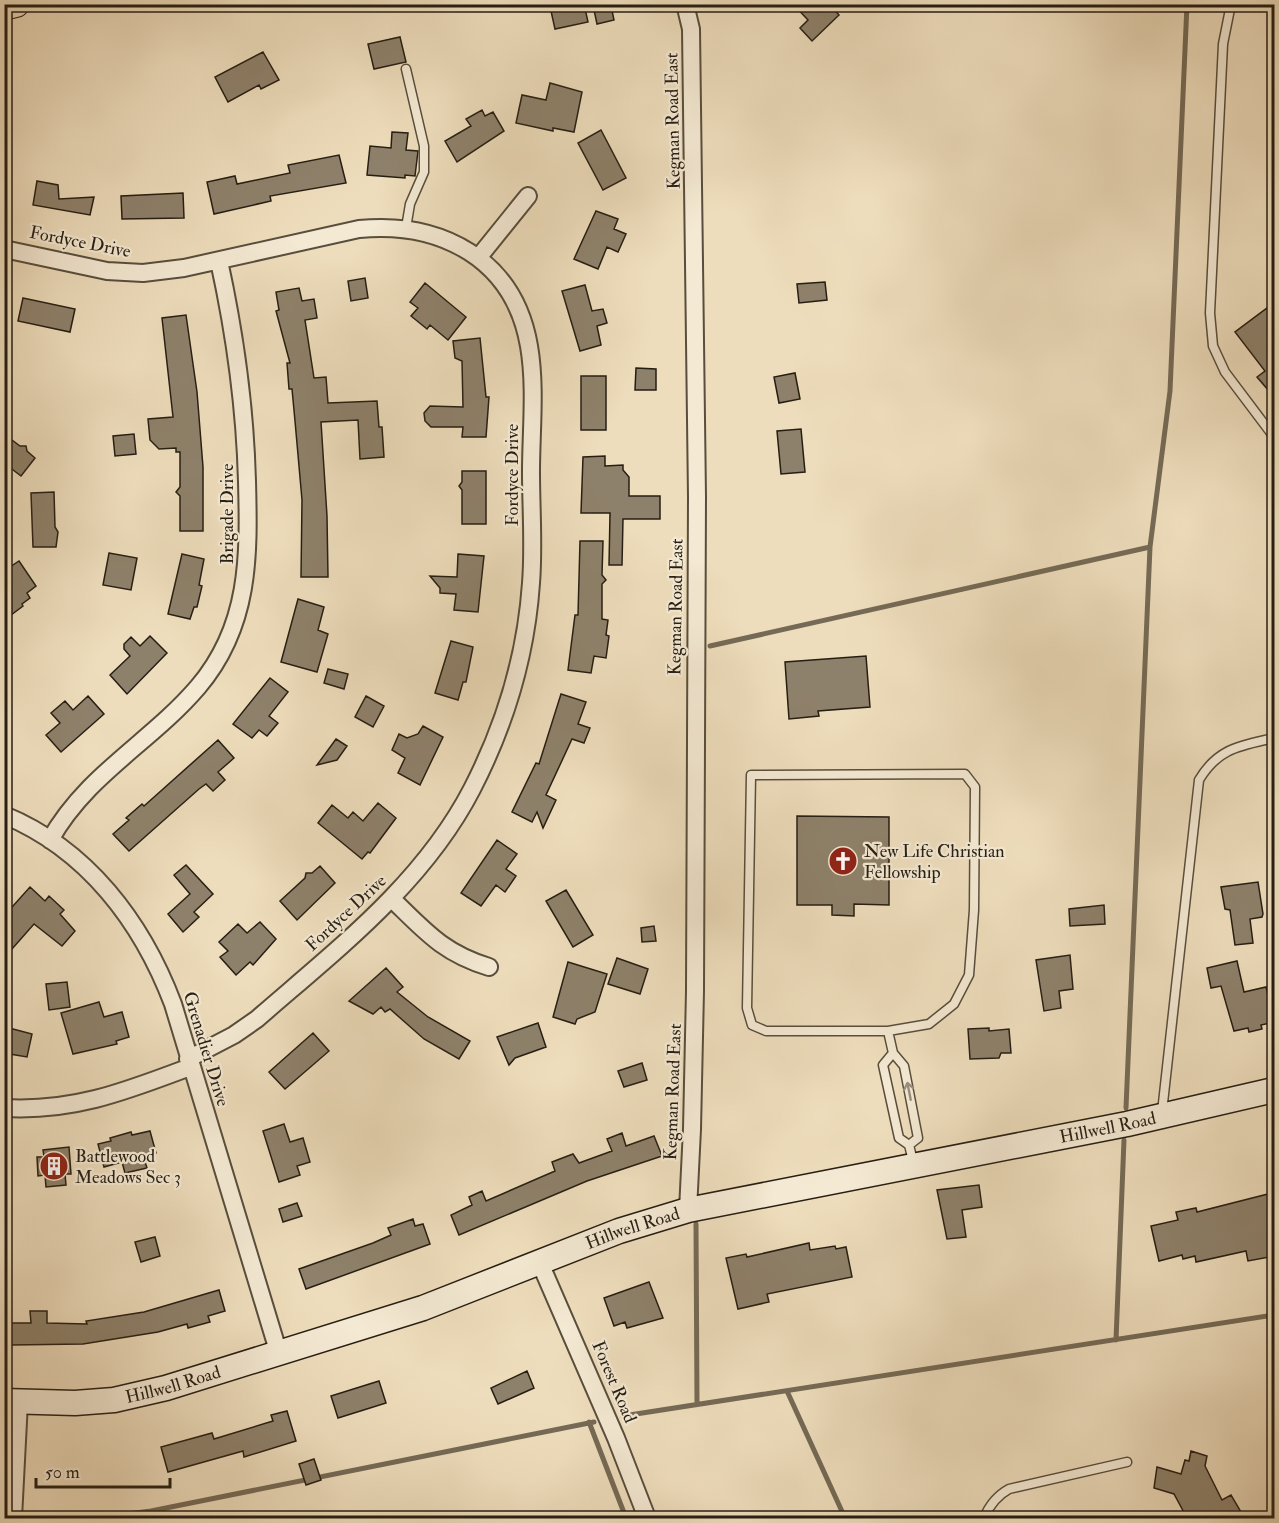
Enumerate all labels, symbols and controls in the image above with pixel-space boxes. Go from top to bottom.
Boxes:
street label: Kegman Road East [660,52,686,190]
street label: Fordyce Drive [27,221,133,263]
street label: Fordyce Drive [501,423,524,526]
street label: Brigade Drive [216,463,239,564]
street label: Kegman Road East [663,538,689,676]
place label: New Life Christian Fellowship [864,840,1005,884]
church icon: New Life Christian Fellowship [827,845,859,877]
street label: Fordyce Drive [301,869,392,956]
street label: Grenadier Drive [178,989,234,1110]
street label: Kegman Road East [659,1023,687,1161]
one-way arrow [903,1082,914,1102]
street label: Hillwell Road [1057,1106,1158,1148]
place label: Battlewood Meadows Sec 3 [75,1145,181,1189]
building icon: Battlewood Meadows Sec 3 [38,1150,70,1182]
street label: Hillwell Road [582,1202,682,1255]
street label: Forest Road [586,1337,642,1427]
street label: Hillwell Road [123,1360,223,1409]
scale bar [36,1451,170,1489]
text: 50 m [45,1461,80,1484]

